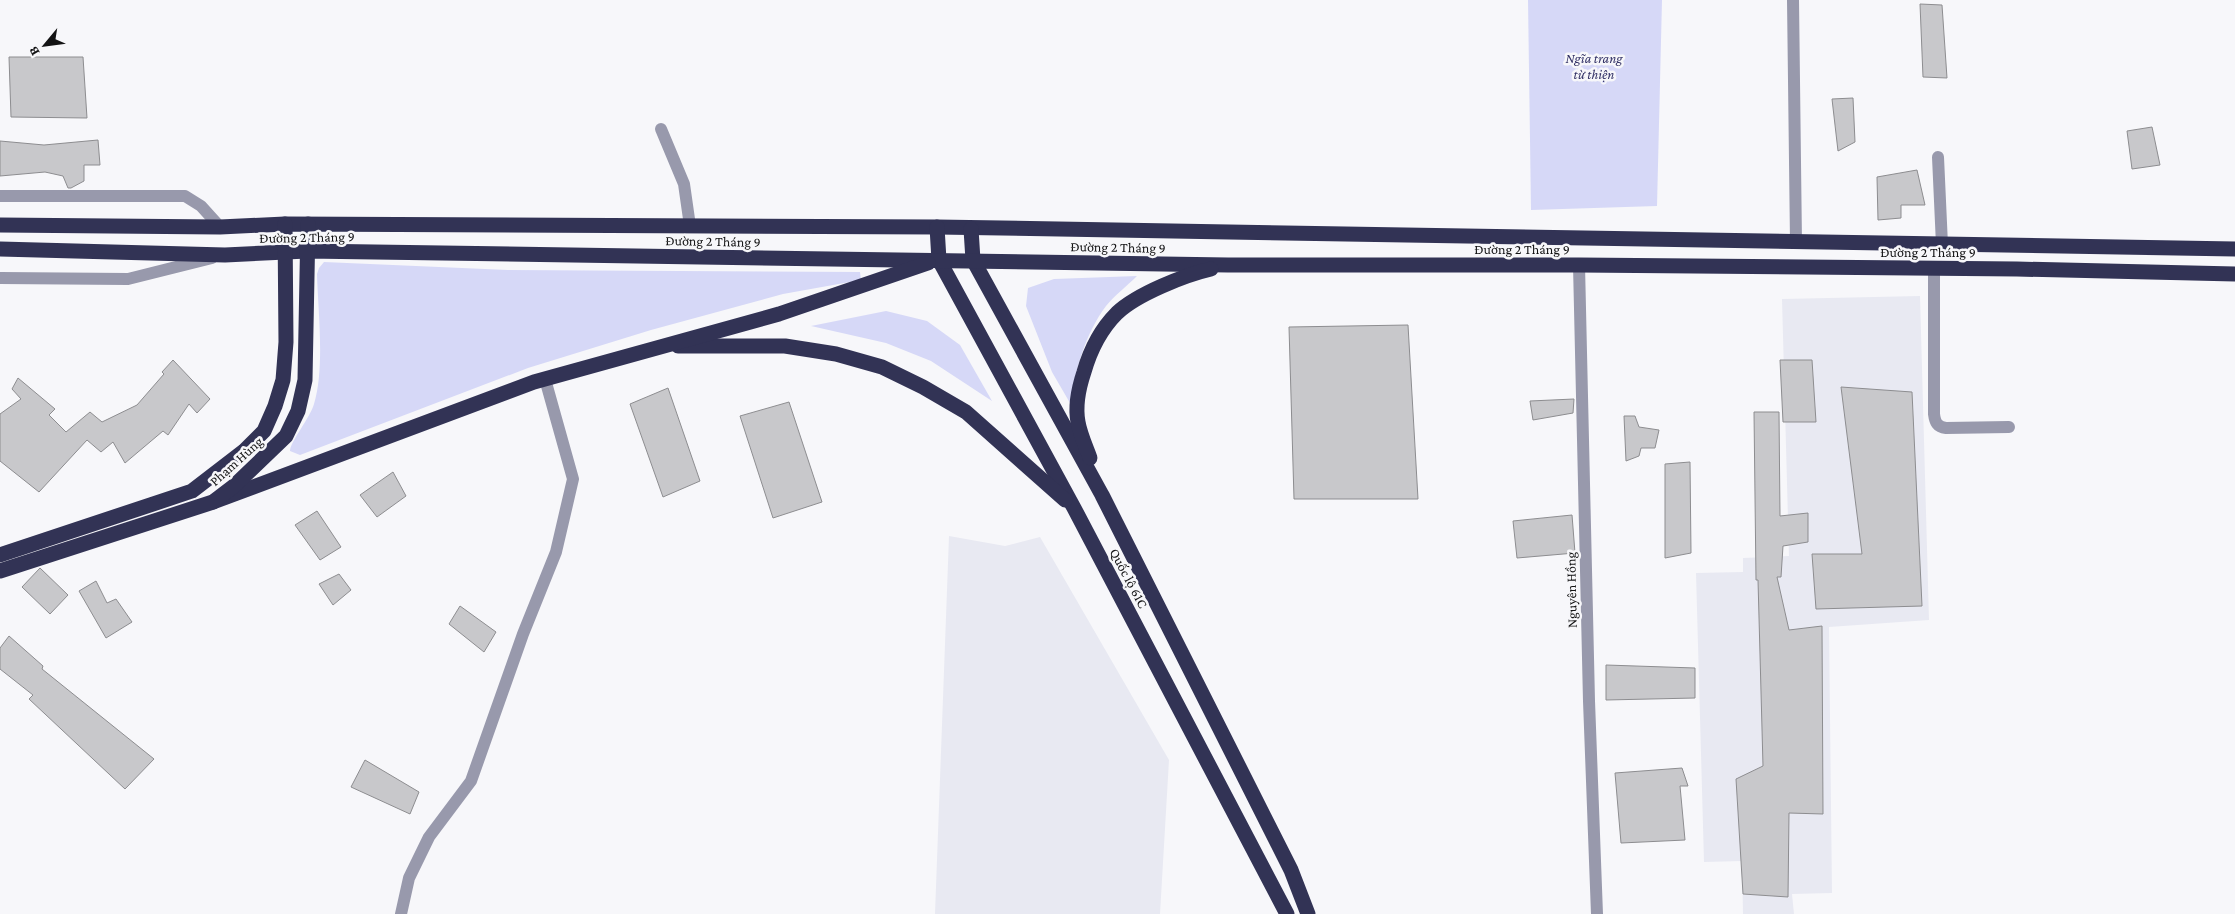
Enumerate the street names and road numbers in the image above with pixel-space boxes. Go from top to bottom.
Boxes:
street label: Đường 2 Tháng 9 [259,228,355,246]
street label: Đường 2 Tháng 9 [665,232,761,250]
street label: Đường 2 Tháng 9 [1070,238,1166,256]
street label: Đường 2 Tháng 9 [1474,241,1570,257]
street label: Đường 2 Tháng 9 [1880,244,1976,260]
street label: Phạm Hùng [206,433,266,489]
street label: Quốc lộ 61C [1107,545,1151,611]
street label: Nguyên Hồng [1562,551,1580,628]

